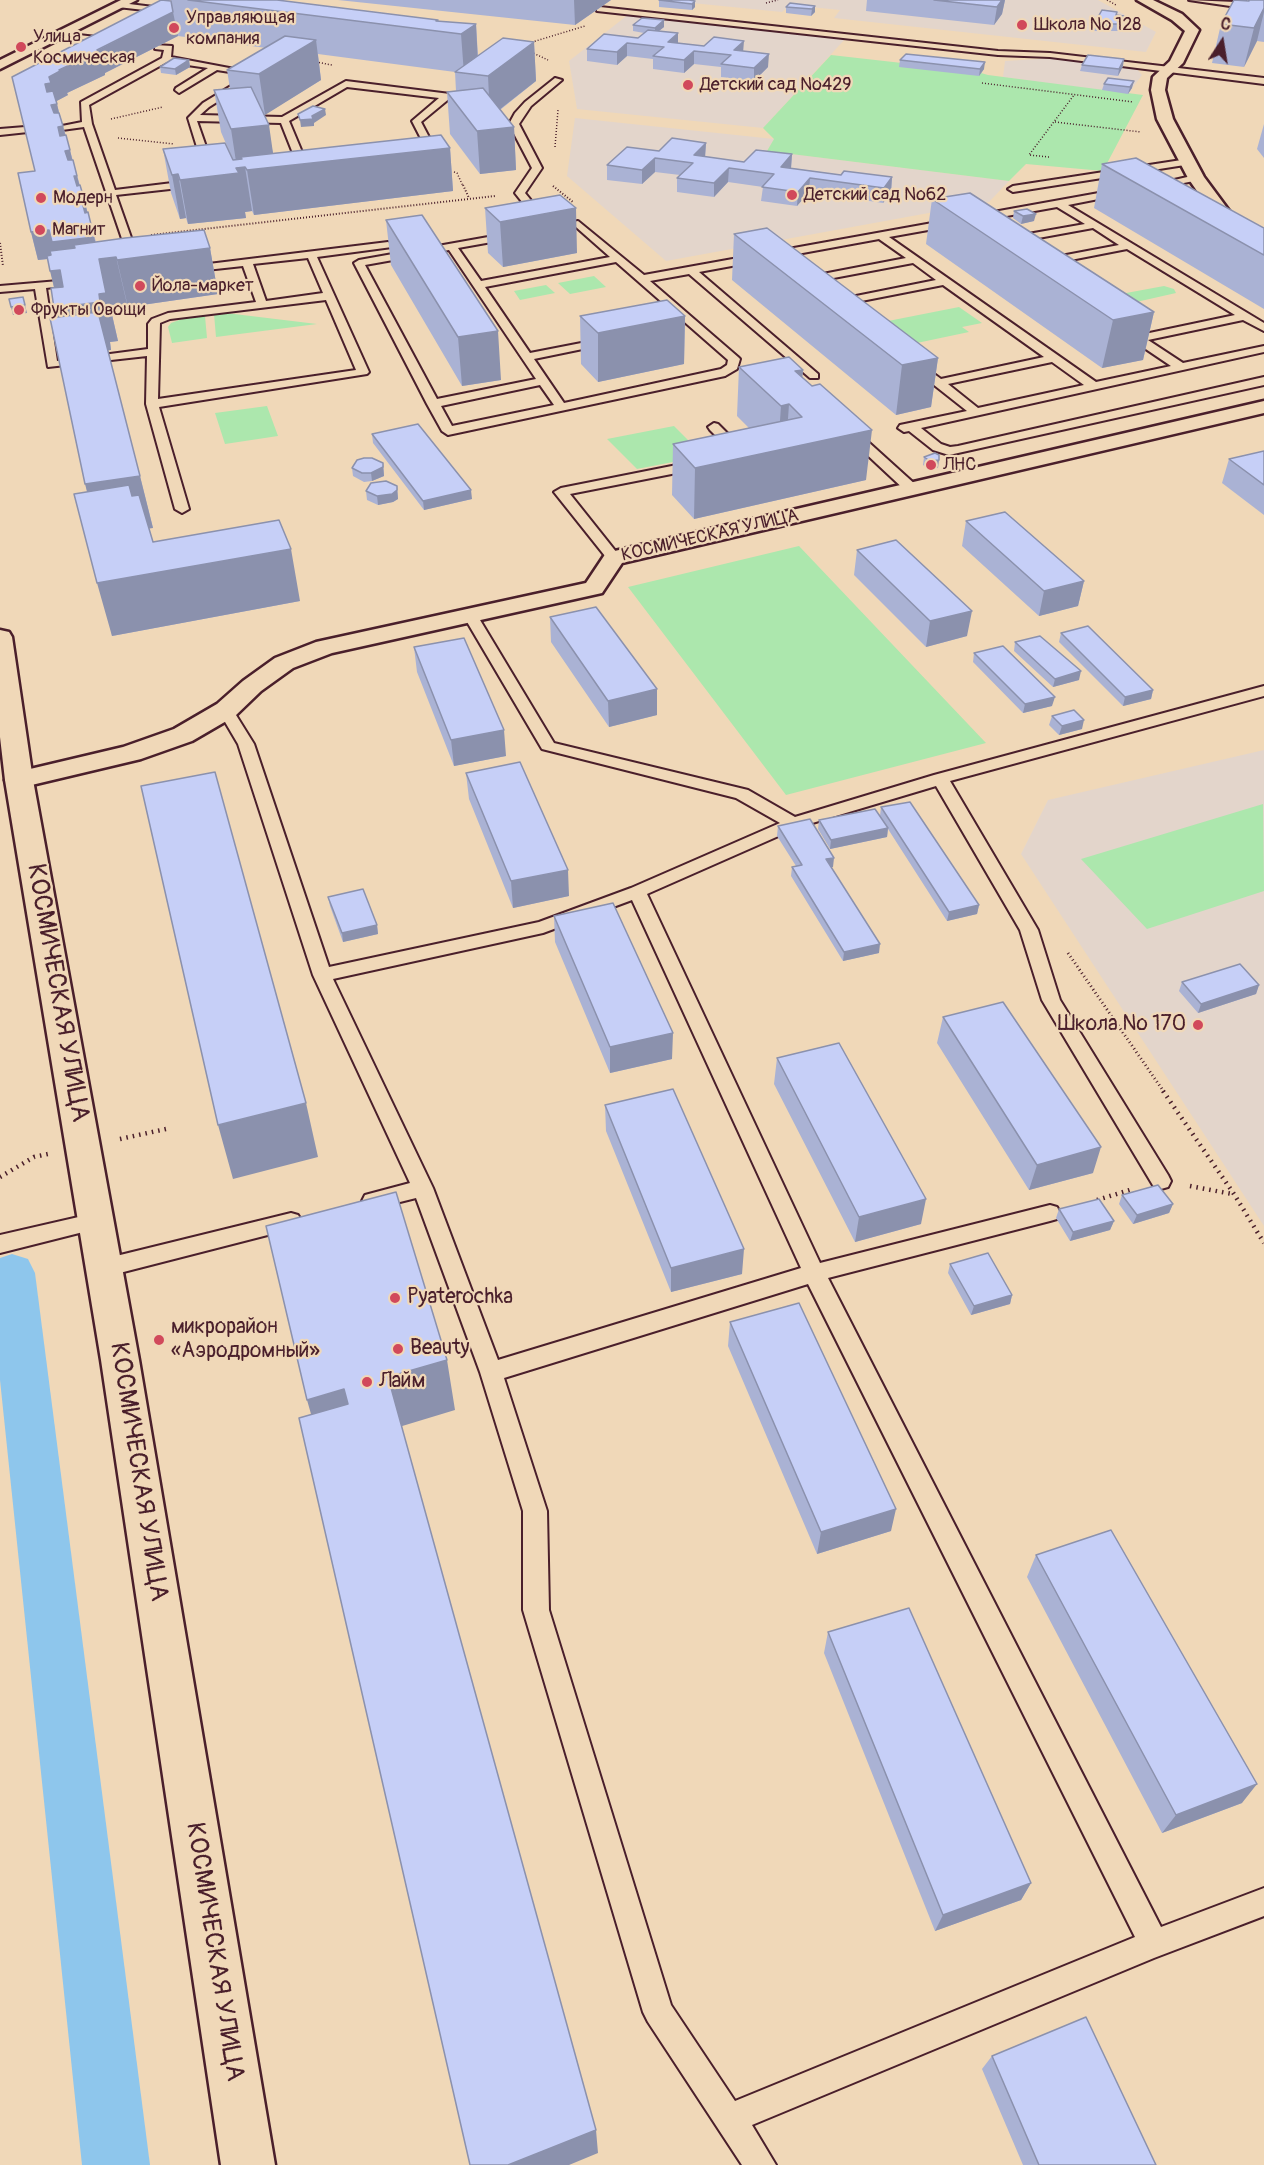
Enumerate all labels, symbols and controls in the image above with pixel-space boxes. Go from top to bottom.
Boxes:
place label: Управляющая компания [186,7,295,50]
north arrow [1192,12,1252,72]
place label: Школа № 128 [1034,14,1141,36]
text: С [1219,14,1233,35]
marker: Школа № 128 [1015,18,1029,32]
marker: Управляющая компания [167,21,181,35]
place label: Улица Космическая [33,26,135,68]
marker: Улица Космическая [14,40,28,54]
place label: Детский сад №429 [700,74,852,96]
marker: Детский сад №429 [681,78,695,92]
place label: Детский сад №62 [804,184,946,206]
place label: Модерн [53,187,113,209]
marker: Детский сад №62 [785,188,799,202]
marker: Модерн [34,191,48,205]
place label: Магнит [52,219,105,241]
marker: Магнит [33,223,47,237]
place label: Йола-маркет [152,275,254,297]
marker: Йола-маркет [133,279,147,293]
place label: Фрукты Овощи [31,299,146,321]
marker: Фрукты Овощи [12,303,26,317]
place label: ЛНС [943,454,976,476]
marker: ЛНС [924,458,938,472]
street label: КОСМИЧЕСКАЯ УЛИЦА [619,505,801,567]
street label: КОСМИЧЕСКАЯ УЛИЦА [19,861,95,1125]
place label: Школа № 170 [1058,1012,1186,1038]
marker: Школа № 170 [1191,1018,1205,1032]
place label: Pyaterochka [407,1285,513,1311]
marker: Pyaterochka [388,1291,402,1305]
place label: микрорайон «Аэродромный» [171,1315,320,1365]
marker: микрорайон «Аэродромный» [152,1333,166,1347]
place label: Beauty [410,1336,470,1362]
street label: КОСМИЧЕСКАЯ УЛИЦА [102,1340,174,1604]
marker: Beauty [391,1342,405,1356]
place label: Лайм [379,1369,425,1395]
marker: Лайм [360,1375,374,1389]
street label: КОСМИЧЕСКАЯ УЛИЦА [178,1820,250,2084]

